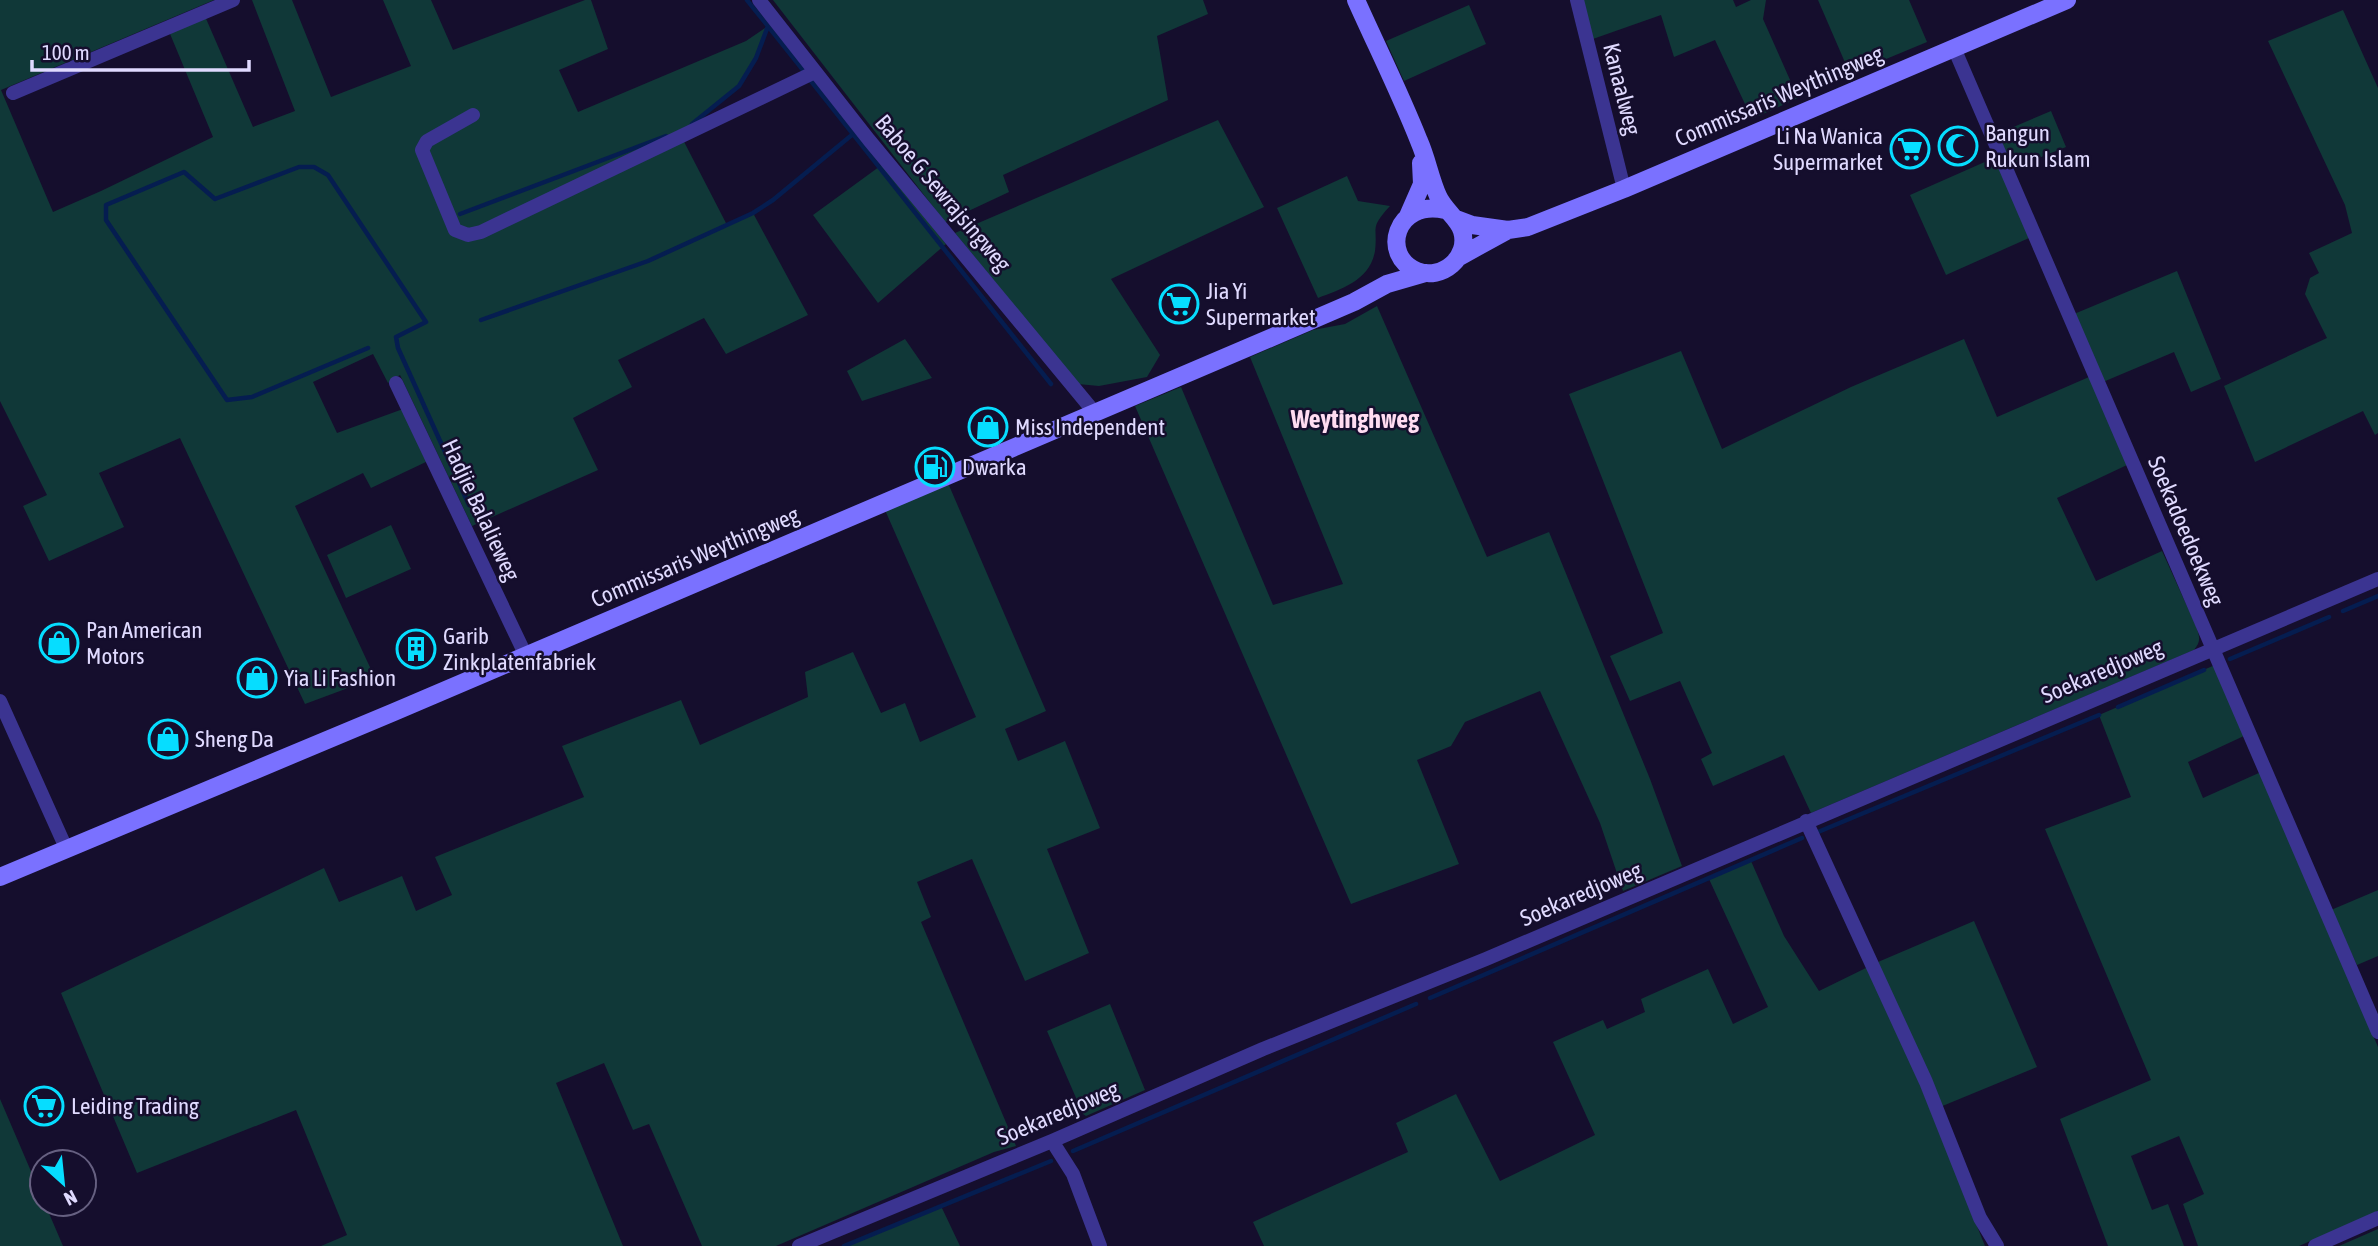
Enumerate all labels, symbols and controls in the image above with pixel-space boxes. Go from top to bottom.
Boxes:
scale bar [32,28,248,72]
text: 100 m [42,40,90,64]
street label: Kanaalweg [1598,40,1646,138]
street label: Commissaris Weythingweg [1671,40,1887,152]
street label: Baboe G Sewrajsingweg [870,109,1016,277]
place label: Bangun Rukun Islam [1985,120,2090,172]
place label: Li Na Wanica Supermarket [1773,123,1883,175]
mosque icon: Bangun Rukun Islam [1937,125,1979,167]
supermarket icon: Li Na Wanica Supermarket [1889,128,1931,170]
place label: Jia Yi Supermarket [1206,278,1316,330]
supermarket icon: Jia Yi Supermarket [1158,283,1200,325]
district label: Weytinghweg [1290,404,1420,434]
shop icon: Miss Independent [967,406,1009,448]
place label: Miss Independent [1015,414,1165,440]
street label: Hadjie Balalieweg [437,435,525,585]
fuel station icon: Dwarka [914,446,956,488]
street label: Soekadoedoekweg [2143,452,2229,610]
place label: Dwarka [962,454,1027,480]
street label: Commissaris Weythingweg [587,501,803,613]
place label: Pan American Motors [86,617,203,669]
shop icon: Pan American Motors [38,622,80,664]
place label: Garib Zinkplatenfabriek [443,623,596,675]
building icon: Garib Zinkplatenfabriek [395,628,437,670]
street label: Soekaredjoweg [2037,634,2167,708]
shop icon: Yia Li Fashion [236,657,278,699]
place label: Yia Li Fashion [284,665,396,691]
shop icon: Sheng Da [147,718,189,760]
place label: Sheng Da [195,726,274,752]
street label: Soekaredjoweg [1516,857,1646,931]
street label: Soekaredjoweg [993,1076,1123,1150]
supermarket icon: Leiding Trading [23,1085,65,1127]
place label: Leiding Trading [71,1093,199,1119]
north arrow [28,1148,98,1218]
text: N [61,1186,81,1210]

